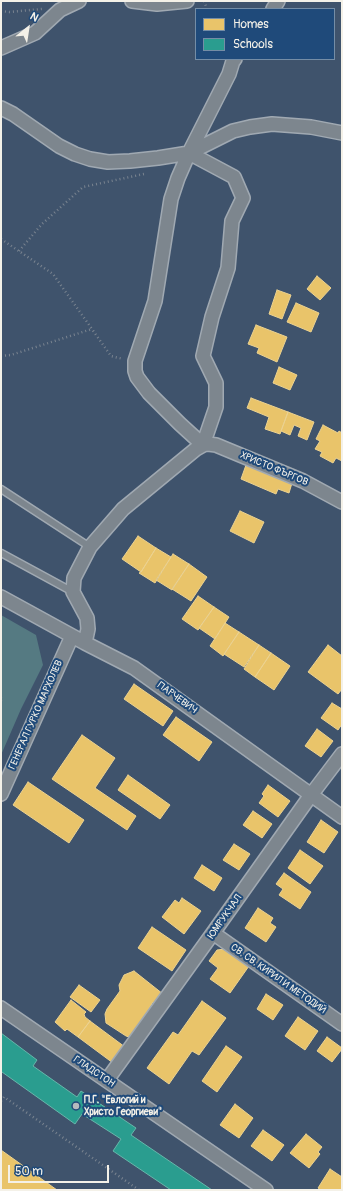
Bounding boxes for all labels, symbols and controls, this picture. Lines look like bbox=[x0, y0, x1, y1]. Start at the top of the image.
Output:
north arrow bbox=[8, 8, 48, 48]
legend bbox=[195, 8, 335, 60]
text: N bbox=[28, 10, 41, 25]
text: Homes bbox=[233, 17, 269, 32]
text: Schools bbox=[233, 37, 273, 52]
street label: ХРИСТО ФЪРГОВ bbox=[238, 449, 310, 489]
street label: ГЕНЕРАЛ ГУРКО МАРХОЛЕВ bbox=[6, 658, 66, 772]
street label: ПАРЧЕВИЧ bbox=[155, 680, 199, 716]
street label: ЮМРУКЧАЛ bbox=[205, 893, 245, 941]
street label: СВ. СВ. КИРИЛ И МЕТОДИЙ bbox=[228, 941, 328, 1017]
street label: ГЛАДСТОН bbox=[71, 1054, 117, 1090]
place label: П.Г. "Евлогий и Христо Георгиеви" bbox=[84, 1094, 162, 1118]
marker: П.Г. "Евлогий и Христо Георгиеви" bbox=[71, 1101, 81, 1111]
scale bar bbox=[10, 1157, 111, 1183]
text: 50 m bbox=[15, 1164, 43, 1179]

